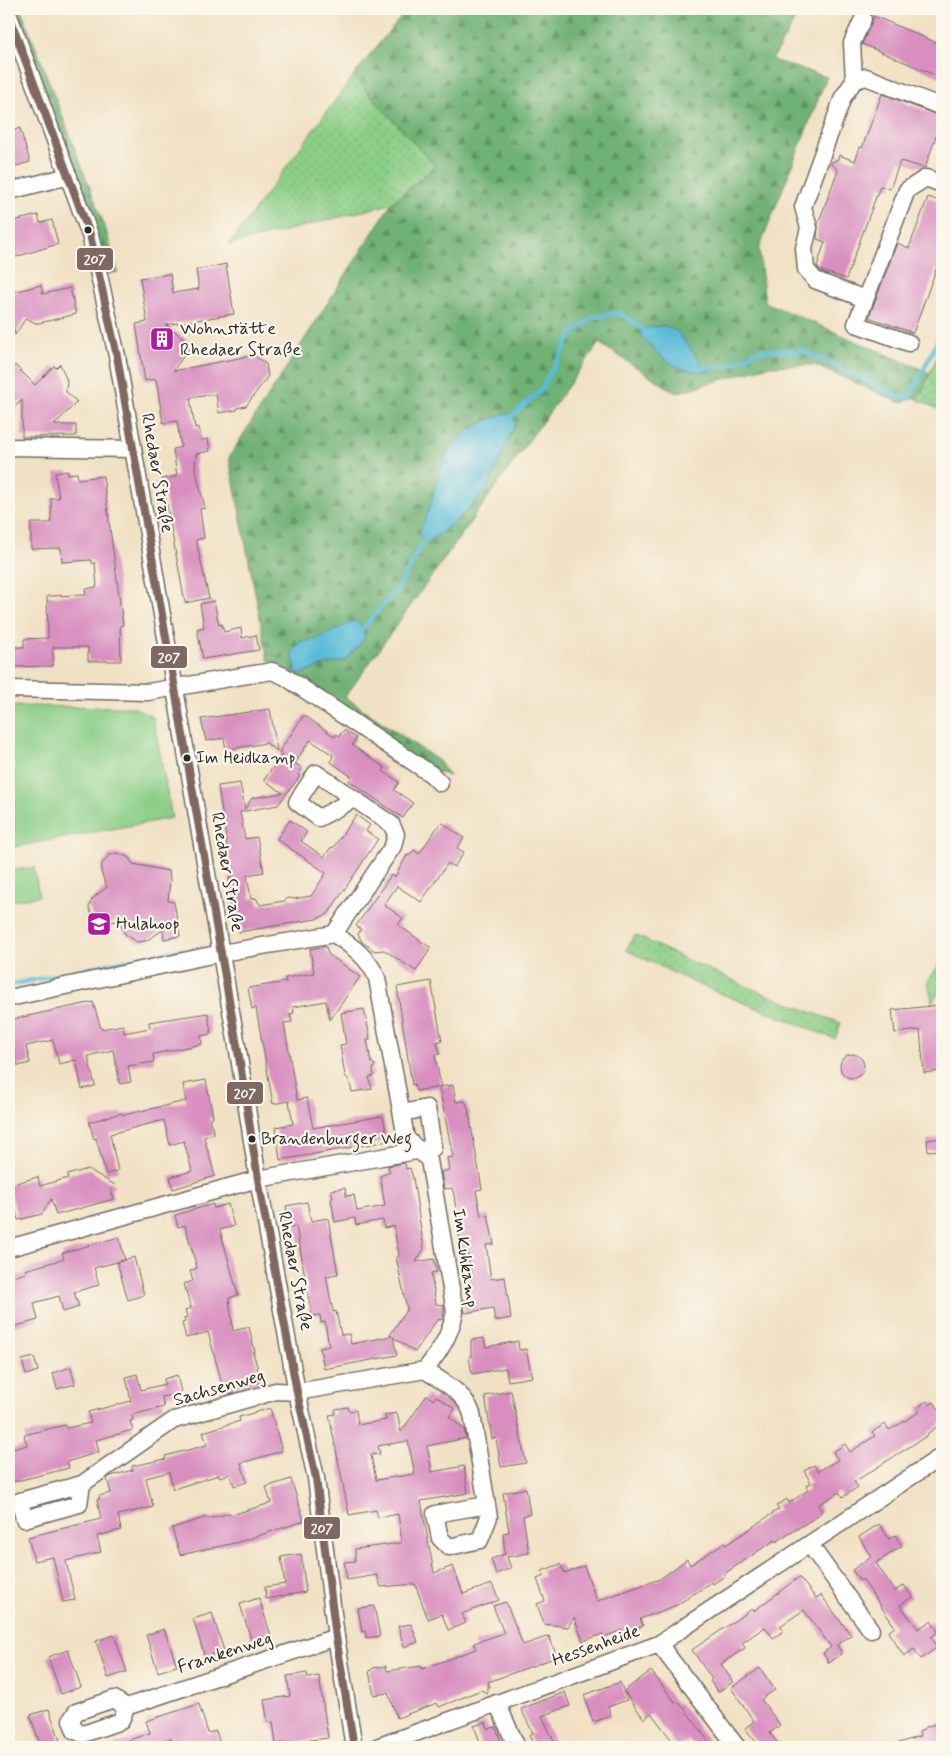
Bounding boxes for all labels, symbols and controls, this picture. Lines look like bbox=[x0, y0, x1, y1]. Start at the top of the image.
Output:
unlabelled marker bbox=[83, 225, 93, 235]
line badge: 207 bbox=[76, 247, 114, 271]
text: 207 bbox=[84, 251, 107, 269]
place label: Wohnstätte Rhedaer Straße bbox=[180, 317, 301, 362]
building icon: Wohnstätte Rhedaer Straße bbox=[149, 326, 175, 352]
street label: Rhedaer Straße bbox=[135, 411, 179, 535]
line badge: 207 bbox=[150, 645, 188, 669]
text: 207 bbox=[158, 649, 181, 667]
place label: Im Heidkamp bbox=[196, 747, 296, 769]
marker: Im Heidkamp bbox=[182, 753, 192, 763]
street label: Rhedaer Straße bbox=[205, 810, 249, 934]
school or university icon: Hulahoop bbox=[86, 911, 112, 937]
place label: Hulahoop bbox=[116, 912, 180, 936]
line badge: 207 bbox=[226, 1081, 264, 1105]
text: 207 bbox=[234, 1085, 257, 1103]
place label: Brandenburger Weg bbox=[261, 1128, 412, 1153]
marker: Brandenburger Weg bbox=[247, 1134, 257, 1144]
street label: Im Kuhkamp bbox=[446, 1207, 484, 1309]
street label: Rhedaer Straße bbox=[272, 1209, 318, 1333]
street label: Sachsenweg bbox=[171, 1364, 267, 1412]
line badge: 207 bbox=[303, 1516, 341, 1540]
text: 207 bbox=[311, 1520, 334, 1538]
street label: Hessenheide bbox=[549, 1619, 643, 1673]
street label: Frankenweg bbox=[175, 1626, 275, 1680]

